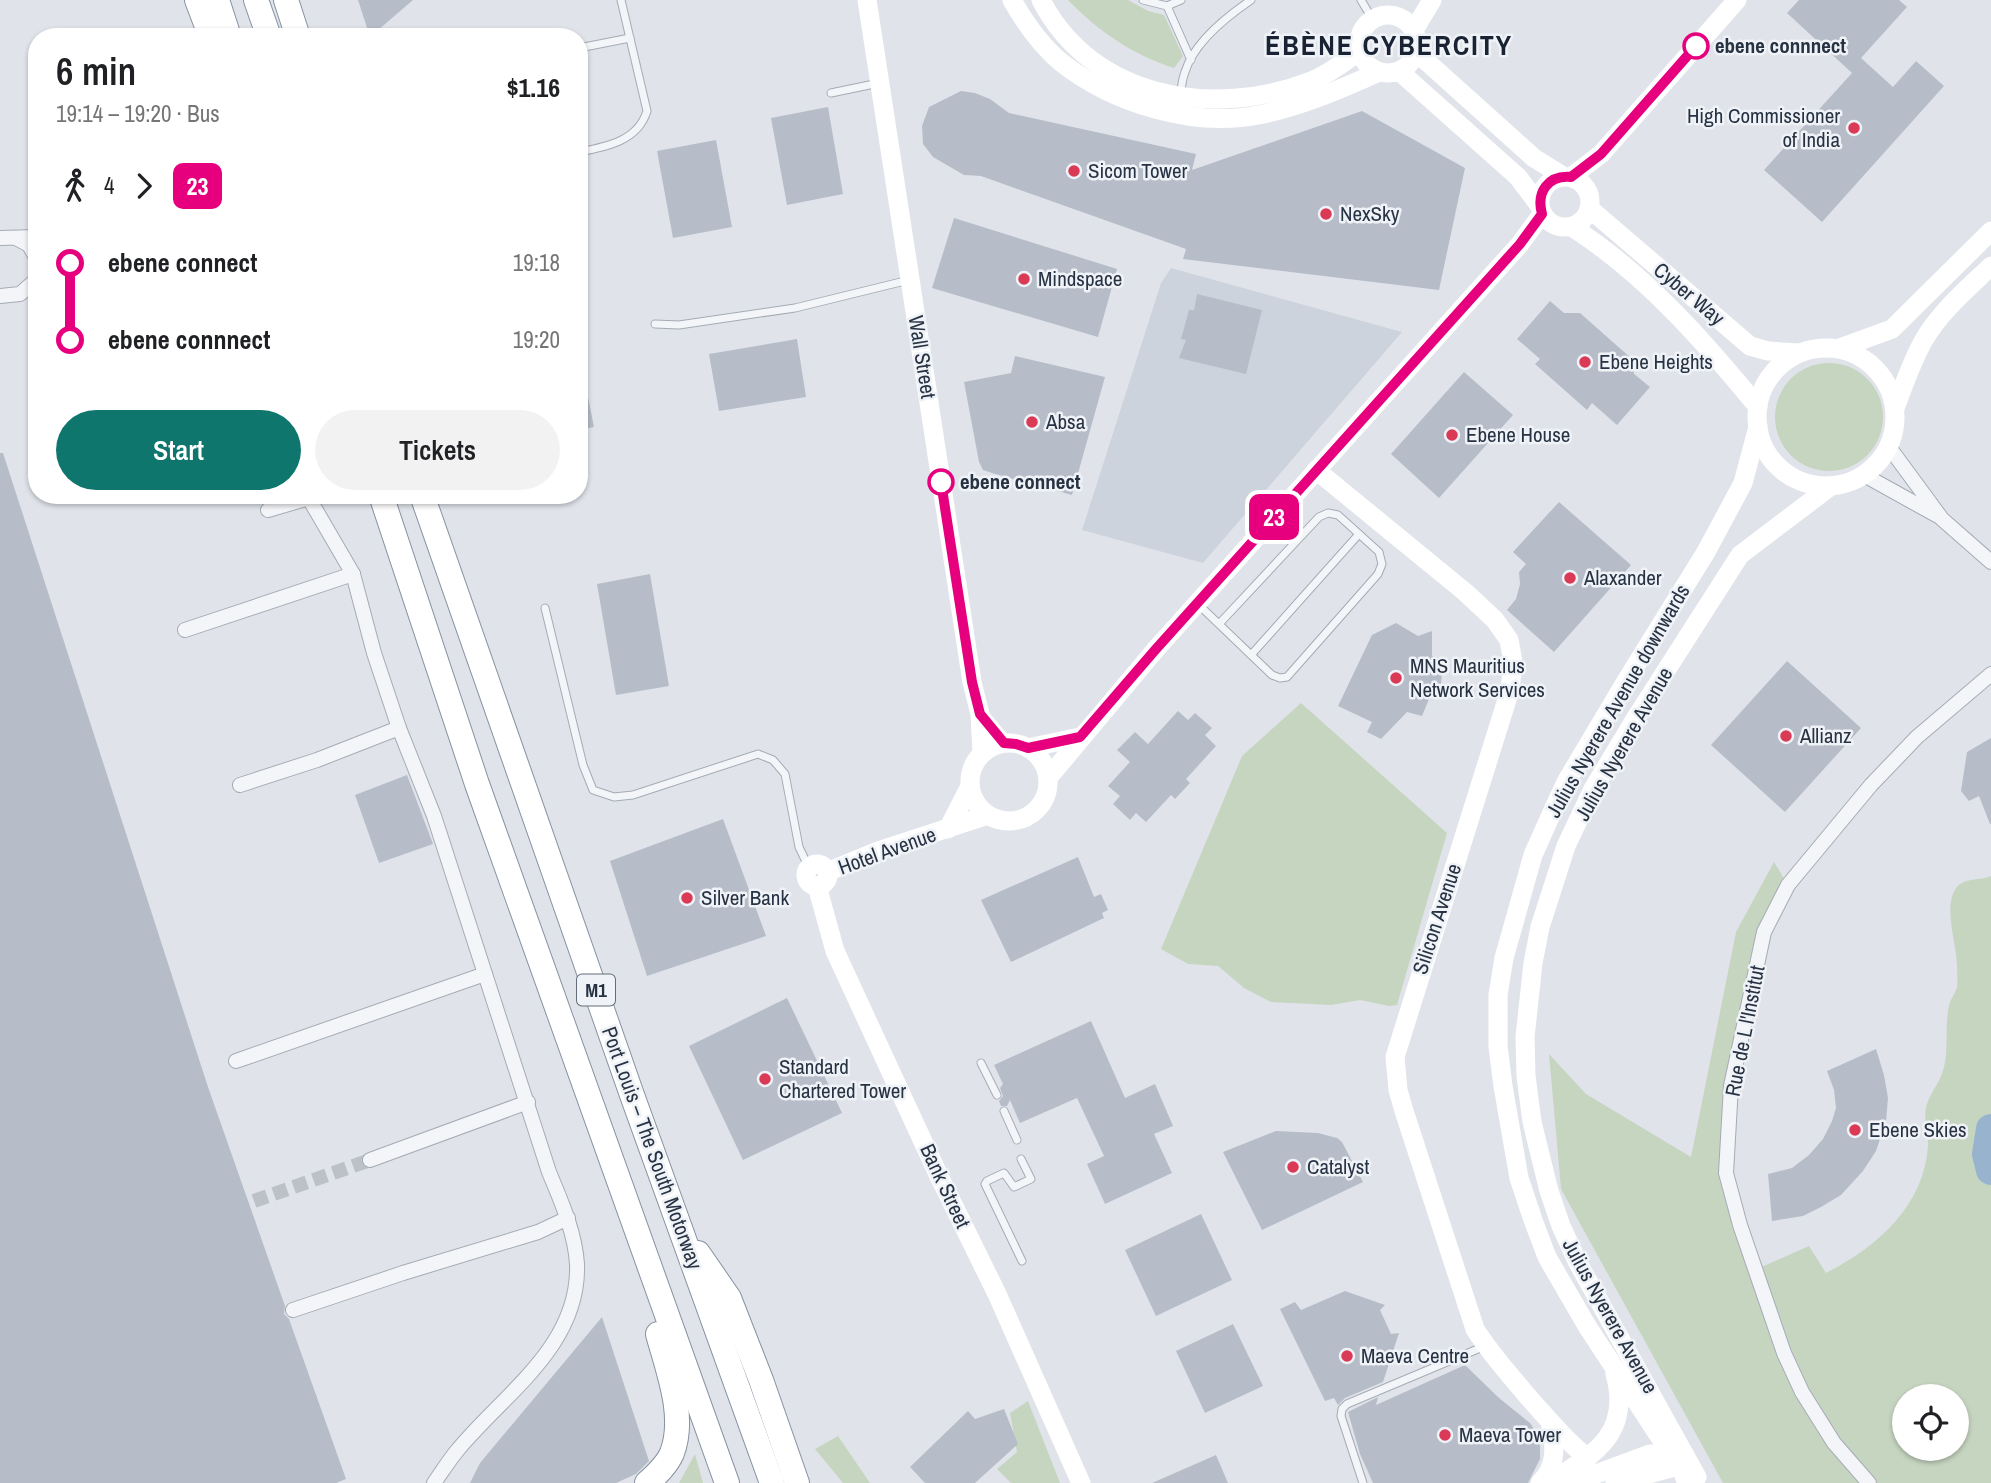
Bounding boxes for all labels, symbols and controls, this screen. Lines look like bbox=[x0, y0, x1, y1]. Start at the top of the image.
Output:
district label: ÉBÈNE CYBERCITY bbox=[1265, 26, 1513, 64]
place label: ebene connnect bbox=[1715, 31, 1846, 60]
marker: ebene connnect bbox=[1683, 33, 1709, 59]
text: 6 min bbox=[56, 46, 136, 97]
text: $1.16 bbox=[507, 70, 560, 105]
text: 19:14 – 19:20 · Bus bbox=[56, 98, 220, 129]
place label: High Commissioner of India bbox=[1687, 101, 1840, 154]
marker: High Commissioner of India bbox=[1846, 120, 1862, 136]
place label: Sicom Tower bbox=[1088, 156, 1187, 185]
marker: Sicom Tower bbox=[1066, 163, 1082, 179]
icon: walk bbox=[56, 167, 94, 205]
icon: forward bbox=[125, 167, 163, 205]
text: 4 bbox=[104, 170, 115, 201]
text: 23 bbox=[187, 170, 208, 202]
place label: NexSky bbox=[1340, 199, 1400, 228]
marker: NexSky bbox=[1318, 206, 1334, 222]
text: ebene connect bbox=[108, 245, 257, 280]
text: 19:18 bbox=[513, 247, 560, 278]
street label: Cyber Way bbox=[1648, 255, 1731, 332]
place label: Mindspace bbox=[1038, 264, 1122, 293]
marker: Mindspace bbox=[1016, 271, 1032, 287]
street label: Wall Street bbox=[902, 313, 943, 401]
text: ebene connnect bbox=[108, 322, 270, 357]
text: 19:20 bbox=[513, 324, 560, 355]
place label: Ebene Heights bbox=[1599, 347, 1713, 376]
marker: Ebene Heights bbox=[1577, 354, 1593, 370]
place label: Absa bbox=[1045, 407, 1086, 436]
button: Start bbox=[56, 410, 301, 490]
button: Tickets bbox=[315, 410, 560, 490]
marker: Absa bbox=[1024, 414, 1040, 430]
place label: Ebene House bbox=[1466, 420, 1570, 449]
marker: Ebene House bbox=[1444, 427, 1460, 443]
place label: ebene connect bbox=[960, 467, 1081, 496]
marker: ebene connect bbox=[928, 469, 954, 495]
line badge: 23 bbox=[1242, 494, 1306, 540]
text: 23 bbox=[1263, 501, 1285, 533]
place label: Alaxander bbox=[1583, 563, 1662, 592]
marker: Alaxander bbox=[1562, 570, 1578, 586]
street label: Julius Nyerere Avenue downwards bbox=[1541, 580, 1695, 822]
place label: MNS Mauritius Network Services bbox=[1410, 651, 1545, 704]
street label: Julius Nyerere Avenue bbox=[1570, 662, 1678, 826]
marker: MNS Mauritius Network Services bbox=[1388, 670, 1404, 686]
place label: Allianz bbox=[1799, 721, 1852, 750]
marker: Allianz bbox=[1778, 728, 1794, 744]
street label: Hotel Avenue bbox=[834, 819, 940, 882]
street label: Silicon Avenue bbox=[1405, 860, 1468, 978]
place label: Silver Bank bbox=[701, 883, 789, 912]
marker: Silver Bank bbox=[679, 890, 695, 906]
street label: Rue de L l'Institut bbox=[1718, 963, 1771, 1099]
road number: M1 bbox=[577, 974, 615, 1006]
street label: Port Louis – The South Motorway bbox=[595, 1022, 710, 1274]
place label: Standard Chartered Tower bbox=[779, 1052, 906, 1105]
marker: Standard Chartered Tower bbox=[757, 1071, 773, 1087]
place label: Ebene Skies bbox=[1869, 1115, 1967, 1144]
marker: Ebene Skies bbox=[1847, 1122, 1863, 1138]
street label: Bank Street bbox=[913, 1139, 978, 1233]
place label: Catalyst bbox=[1307, 1152, 1369, 1181]
marker: Catalyst bbox=[1285, 1159, 1301, 1175]
street label: Julius Nyerere Avenue bbox=[1556, 1233, 1665, 1398]
place label: Maeva Centre bbox=[1361, 1341, 1469, 1370]
marker: Maeva Centre bbox=[1339, 1348, 1355, 1364]
map controls bbox=[1892, 1384, 1969, 1461]
button: locate bbox=[1892, 1384, 1969, 1461]
place label: Maeva Tower bbox=[1459, 1420, 1561, 1449]
marker: Maeva Tower bbox=[1437, 1427, 1453, 1443]

